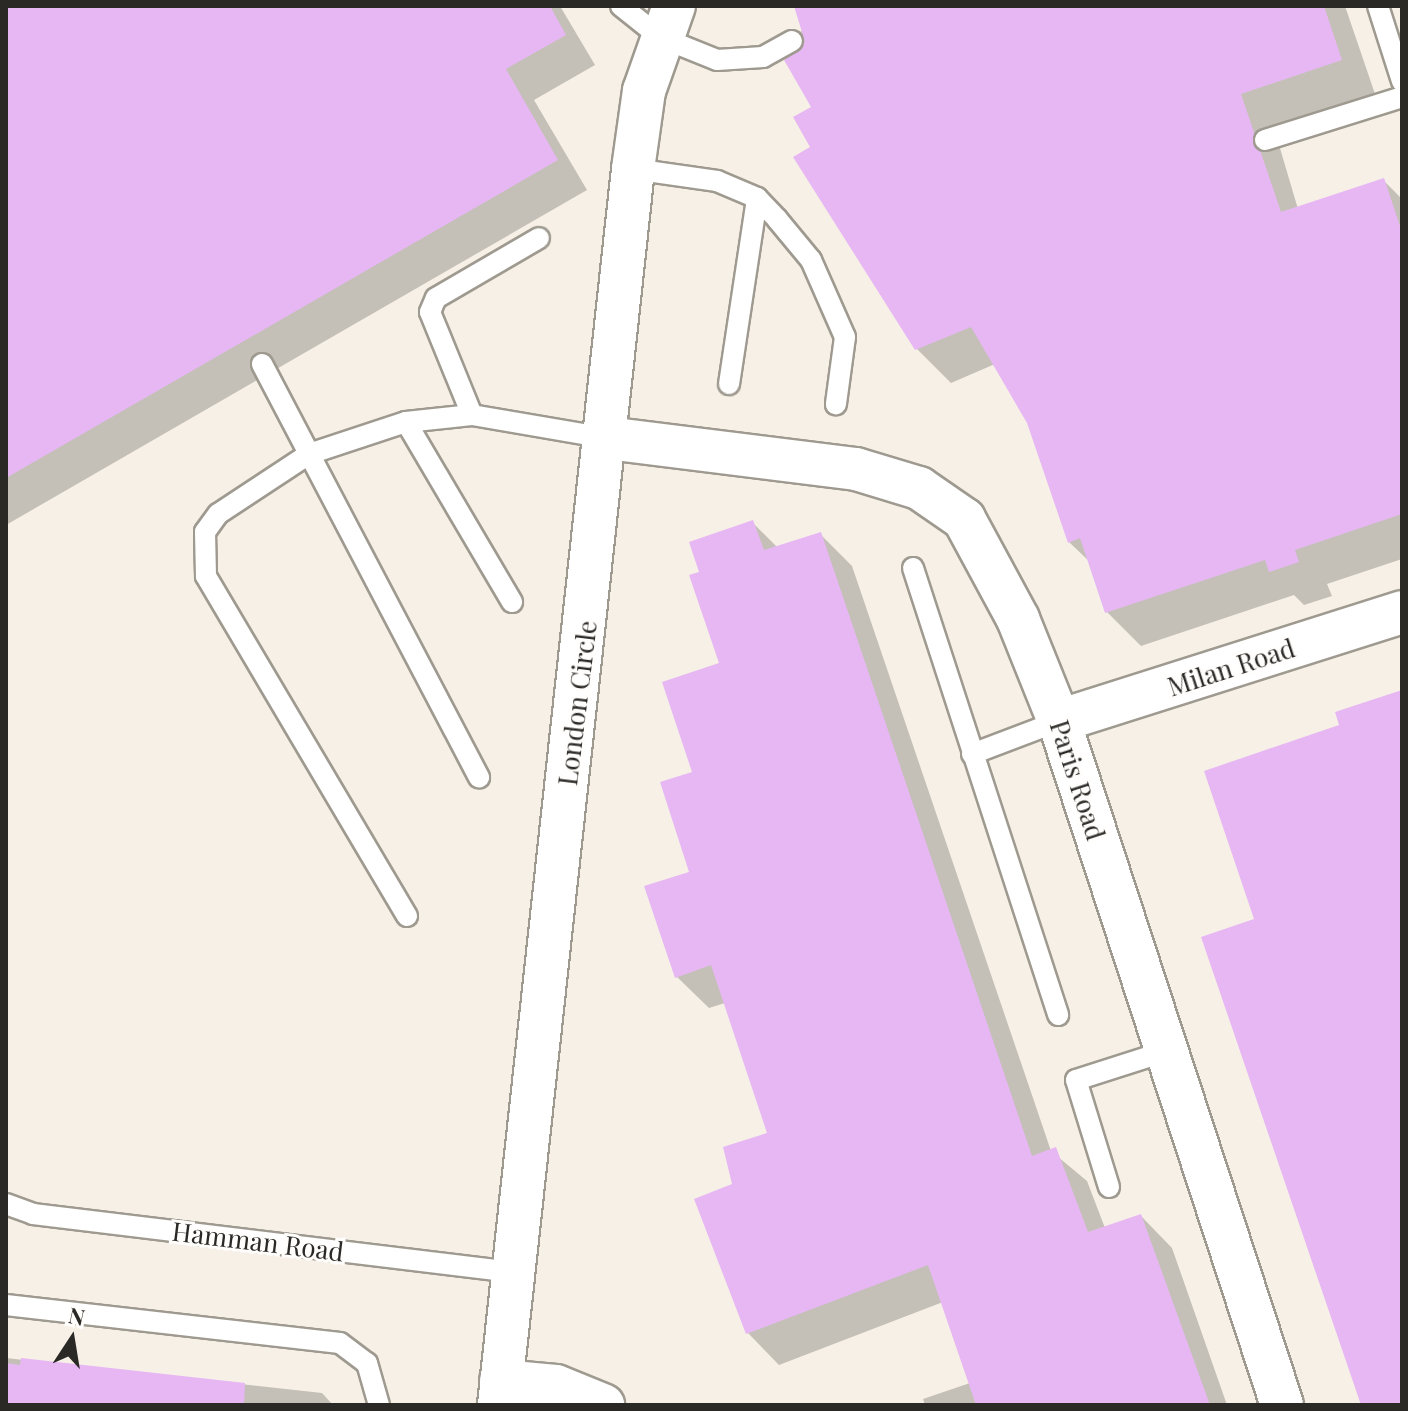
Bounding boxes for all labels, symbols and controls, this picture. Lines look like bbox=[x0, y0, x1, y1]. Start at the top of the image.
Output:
street label: London Circle bbox=[551, 619, 603, 787]
street label: Milan Road bbox=[1164, 632, 1298, 702]
street label: Paris Road bbox=[1044, 716, 1112, 844]
street label: Hamman Road bbox=[170, 1215, 346, 1267]
north arrow bbox=[32, 1299, 112, 1379]
text: N bbox=[66, 1299, 88, 1332]

